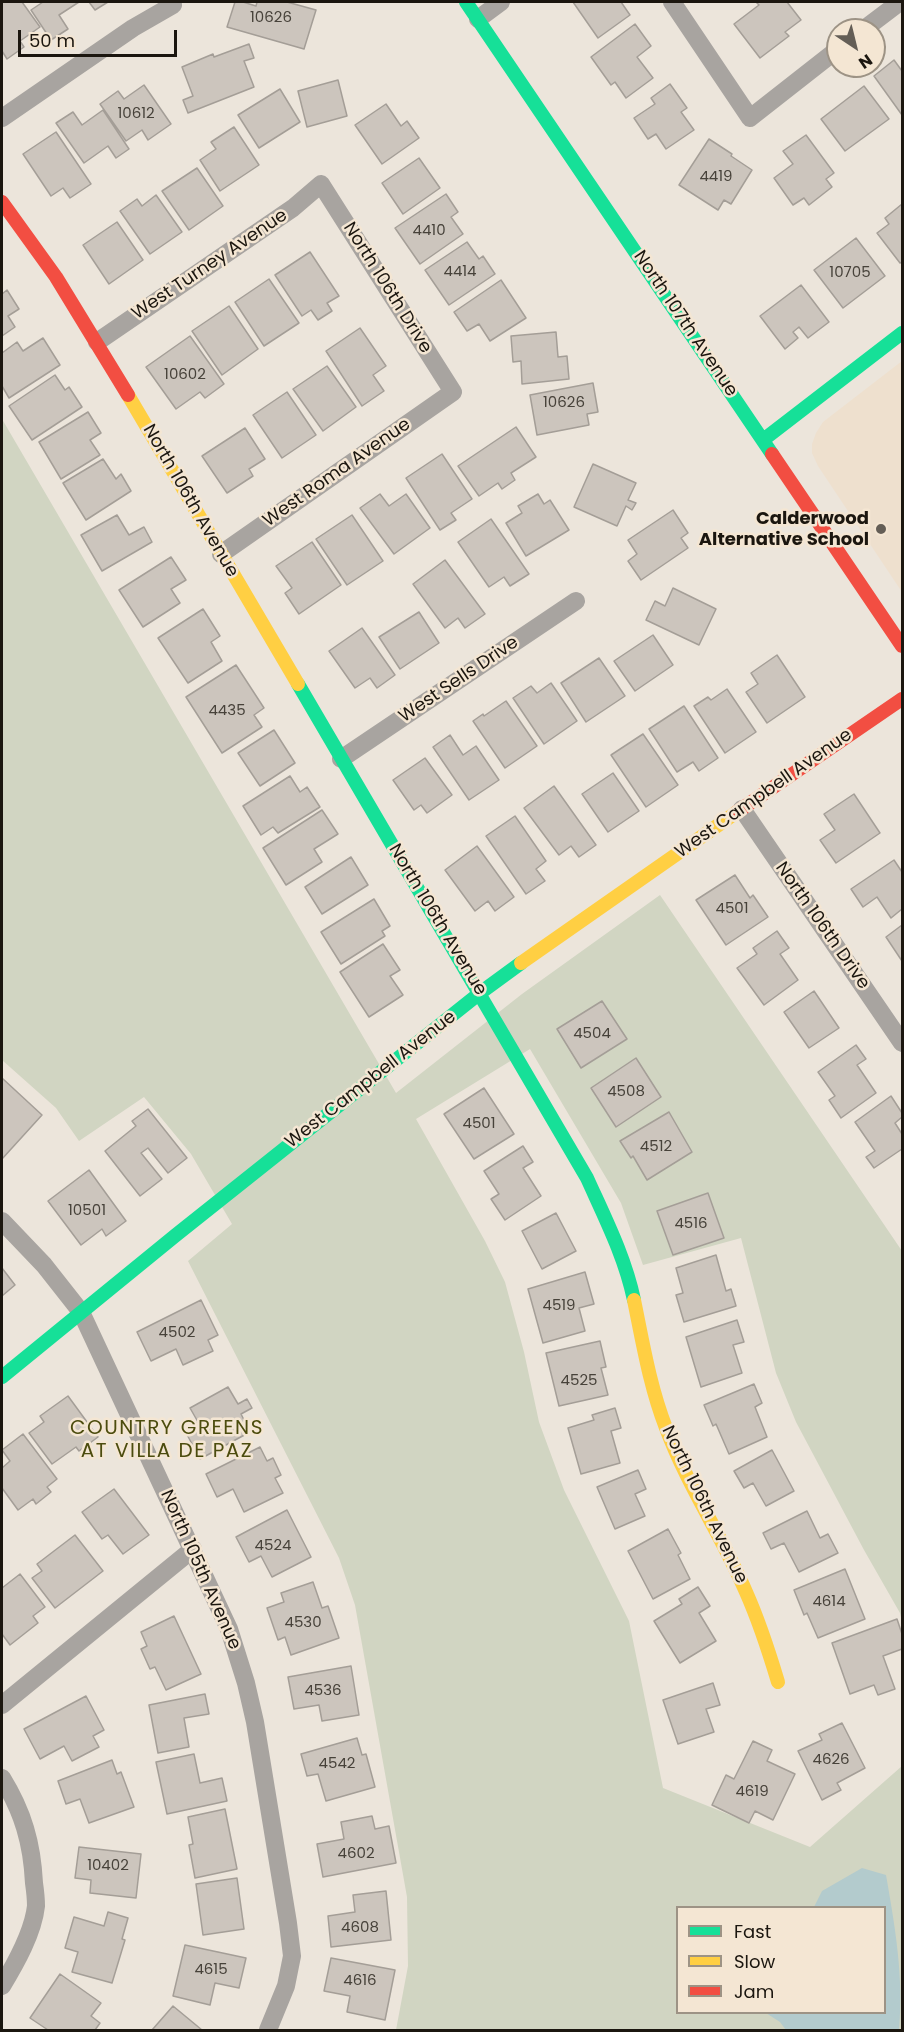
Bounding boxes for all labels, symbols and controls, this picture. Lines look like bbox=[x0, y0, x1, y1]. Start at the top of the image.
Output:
house number: 10626 bbox=[250, 9, 292, 27]
scale bar bbox=[21, 18, 180, 56]
north arrow bbox=[826, 18, 886, 78]
text: 50 m bbox=[29, 28, 75, 53]
text: N bbox=[854, 49, 877, 74]
house number: 10612 bbox=[117, 105, 155, 123]
house number: 4419 bbox=[699, 168, 733, 186]
street label: West Turney Avenue bbox=[128, 205, 292, 325]
street label: North 106th Drive bbox=[338, 219, 436, 357]
house number: 4410 bbox=[412, 222, 446, 240]
street label: North 107th Avenue bbox=[628, 247, 742, 401]
house number: 4414 bbox=[443, 263, 477, 281]
house number: 10705 bbox=[829, 264, 871, 282]
house number: 10602 bbox=[164, 366, 206, 384]
house number: 10626 bbox=[543, 394, 585, 412]
street label: West Roma Avenue bbox=[259, 414, 415, 532]
street label: North 106th Avenue bbox=[137, 421, 243, 581]
place label: Calderwood Alternative School bbox=[699, 508, 869, 550]
marker: Calderwood Alternative School bbox=[874, 522, 888, 536]
street label: West Sells Drive bbox=[395, 632, 523, 728]
house number: 4435 bbox=[208, 702, 246, 720]
street label: West Campbell Avenue bbox=[671, 725, 857, 863]
street label: North 106th Avenue bbox=[383, 840, 491, 1000]
street label: North 106th Drive bbox=[770, 858, 874, 994]
house number: 4501 bbox=[715, 900, 749, 918]
street label: West Campbell Avenue bbox=[281, 1007, 461, 1153]
house number: 4504 bbox=[573, 1025, 611, 1043]
house number: 4508 bbox=[607, 1083, 645, 1101]
house number: 4501 bbox=[462, 1115, 496, 1133]
house number: 4512 bbox=[640, 1138, 672, 1156]
house number: 10501 bbox=[68, 1202, 106, 1220]
house number: 4516 bbox=[674, 1215, 708, 1233]
house number: 4519 bbox=[542, 1297, 576, 1315]
house number: 4502 bbox=[159, 1324, 195, 1342]
house number: 4525 bbox=[561, 1372, 597, 1390]
district label: COUNTRY GREENS AT VILLA DE PAZ bbox=[70, 1417, 264, 1464]
street label: North 106th Avenue bbox=[656, 1423, 752, 1587]
street label: North 105th Avenue bbox=[155, 1487, 245, 1653]
house number: 4524 bbox=[255, 1537, 291, 1555]
house number: 4614 bbox=[812, 1593, 846, 1611]
house number: 4530 bbox=[284, 1614, 322, 1632]
house number: 4536 bbox=[304, 1682, 342, 1700]
house number: 4626 bbox=[812, 1751, 850, 1769]
house number: 4542 bbox=[319, 1755, 355, 1773]
house number: 4619 bbox=[735, 1783, 769, 1801]
house number: 4602 bbox=[337, 1845, 375, 1863]
house number: 10402 bbox=[87, 1857, 129, 1875]
legend bbox=[676, 1906, 886, 2014]
house number: 4608 bbox=[341, 1919, 379, 1937]
text: Fast bbox=[734, 1919, 771, 1944]
text: Slow bbox=[734, 1949, 775, 1974]
house number: 4615 bbox=[194, 1961, 228, 1979]
house number: 4616 bbox=[343, 1972, 377, 1990]
text: Jam bbox=[734, 1979, 774, 2004]

